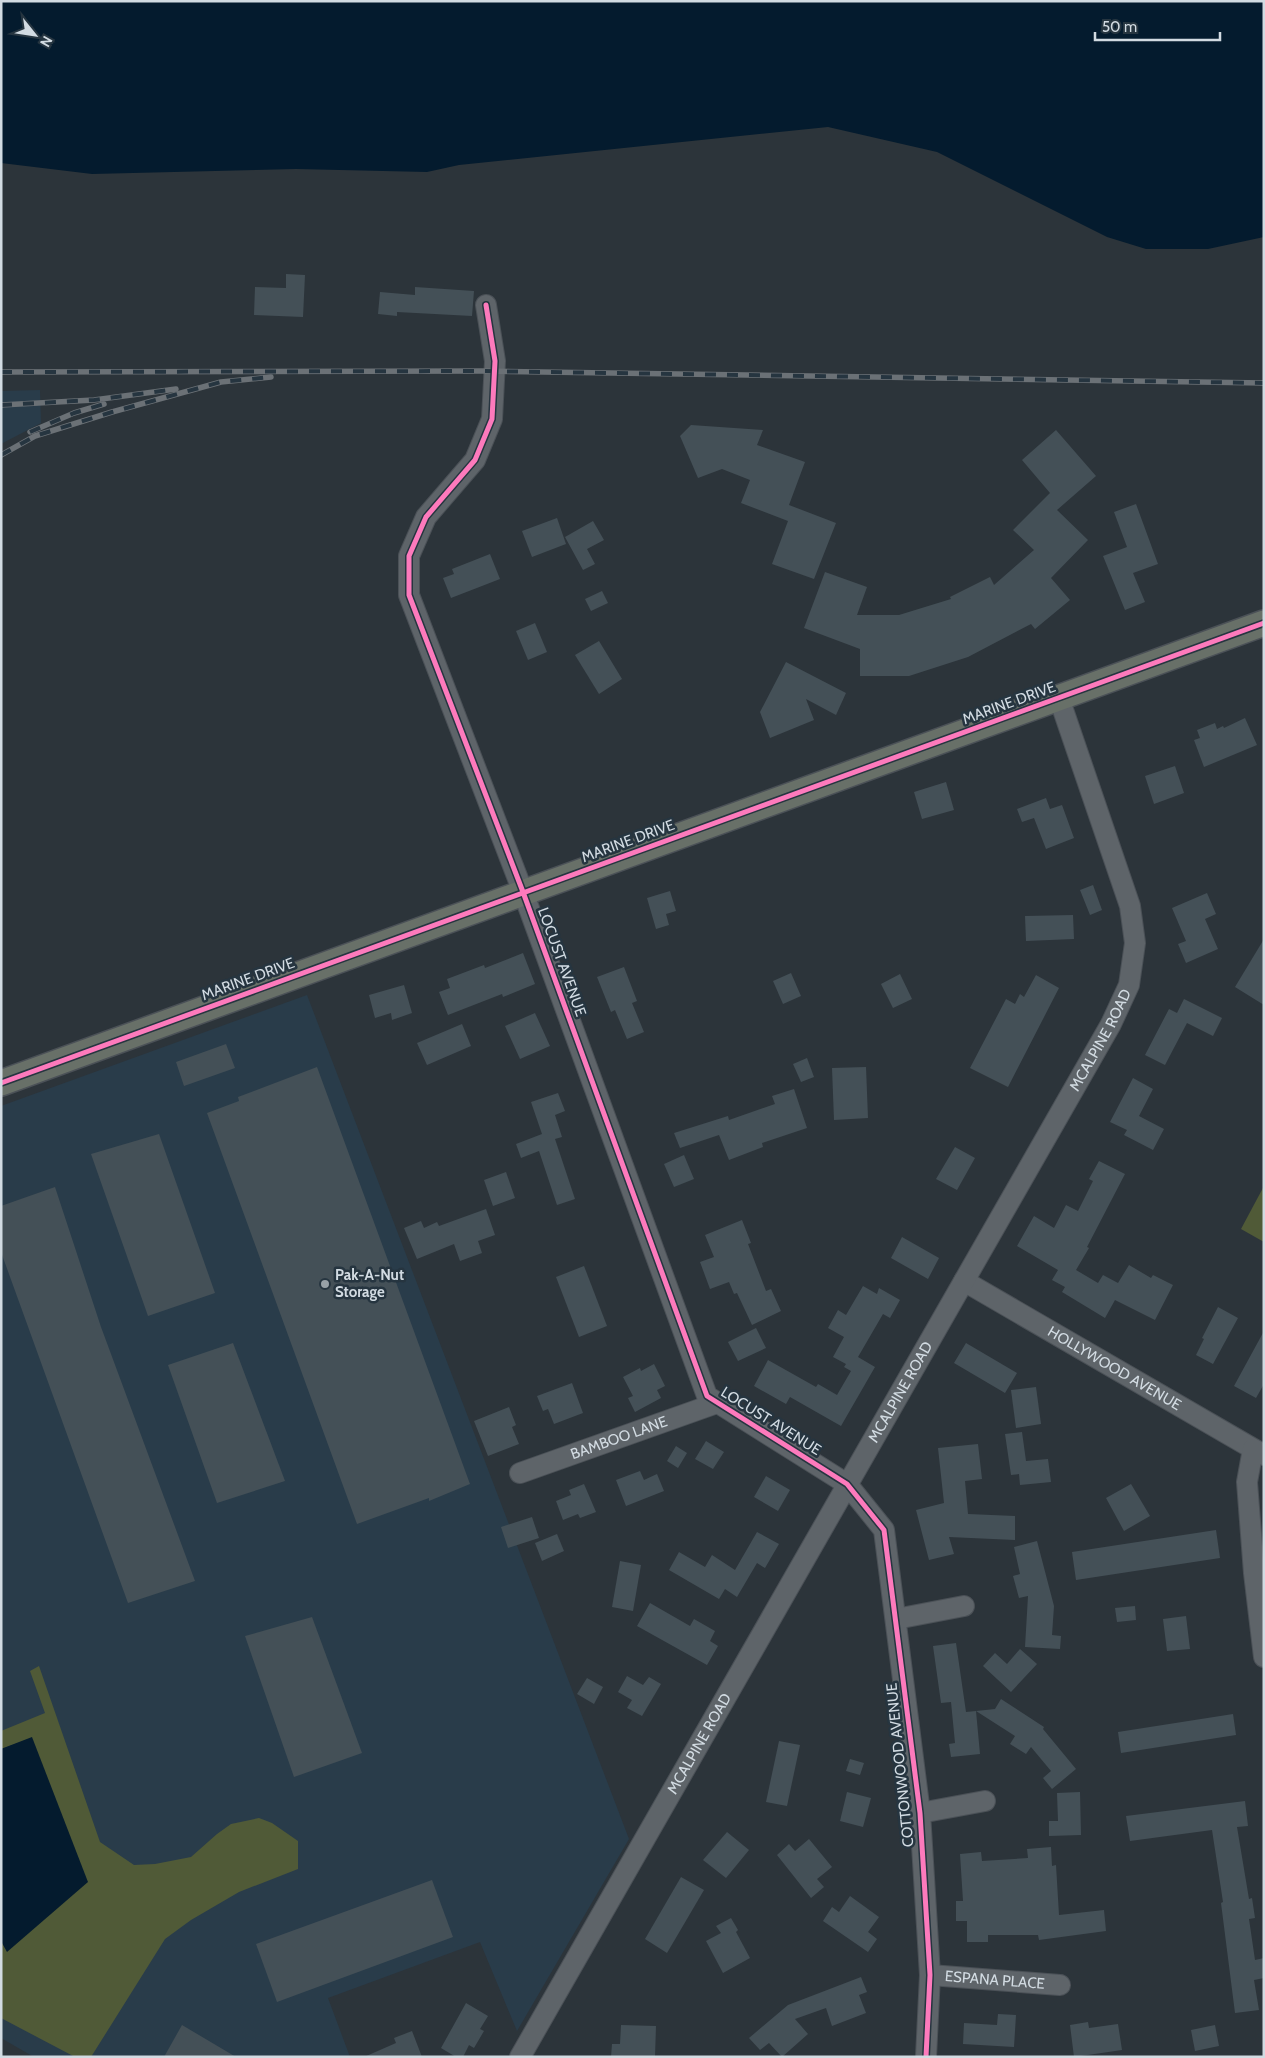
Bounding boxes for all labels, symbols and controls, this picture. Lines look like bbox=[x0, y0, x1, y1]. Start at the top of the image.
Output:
north arrow bbox=[10, 10, 60, 60]
scale bar bbox=[1095, 10, 1220, 42]
text: 50 m bbox=[1102, 18, 1137, 36]
text: N bbox=[36, 33, 57, 50]
street label: MARINE DRIVE bbox=[960, 678, 1058, 728]
street label: MARINE DRIVE bbox=[579, 816, 677, 866]
street label: LOCUST AVENUE bbox=[534, 905, 590, 1019]
street label: MARINE DRIVE bbox=[199, 954, 297, 1004]
street label: MCALPINE ROAD bbox=[1066, 986, 1135, 1094]
place label: Pak-A-Nut Storage bbox=[335, 1266, 404, 1301]
marker: Pak-A-Nut Storage bbox=[319, 1278, 331, 1290]
street label: HOLLYWOOD AVENUE bbox=[1044, 1323, 1185, 1414]
street label: MCALPINE ROAD bbox=[864, 1338, 936, 1446]
street label: LOCUST AVENUE bbox=[718, 1383, 824, 1459]
street label: BAMBOO LANE bbox=[568, 1412, 670, 1463]
street label: COTTONWOOD AVENUE bbox=[882, 1682, 918, 1848]
street label: MCALPINE ROAD bbox=[663, 1690, 735, 1797]
street label: ESPANA PLACE bbox=[944, 1967, 1045, 1993]

